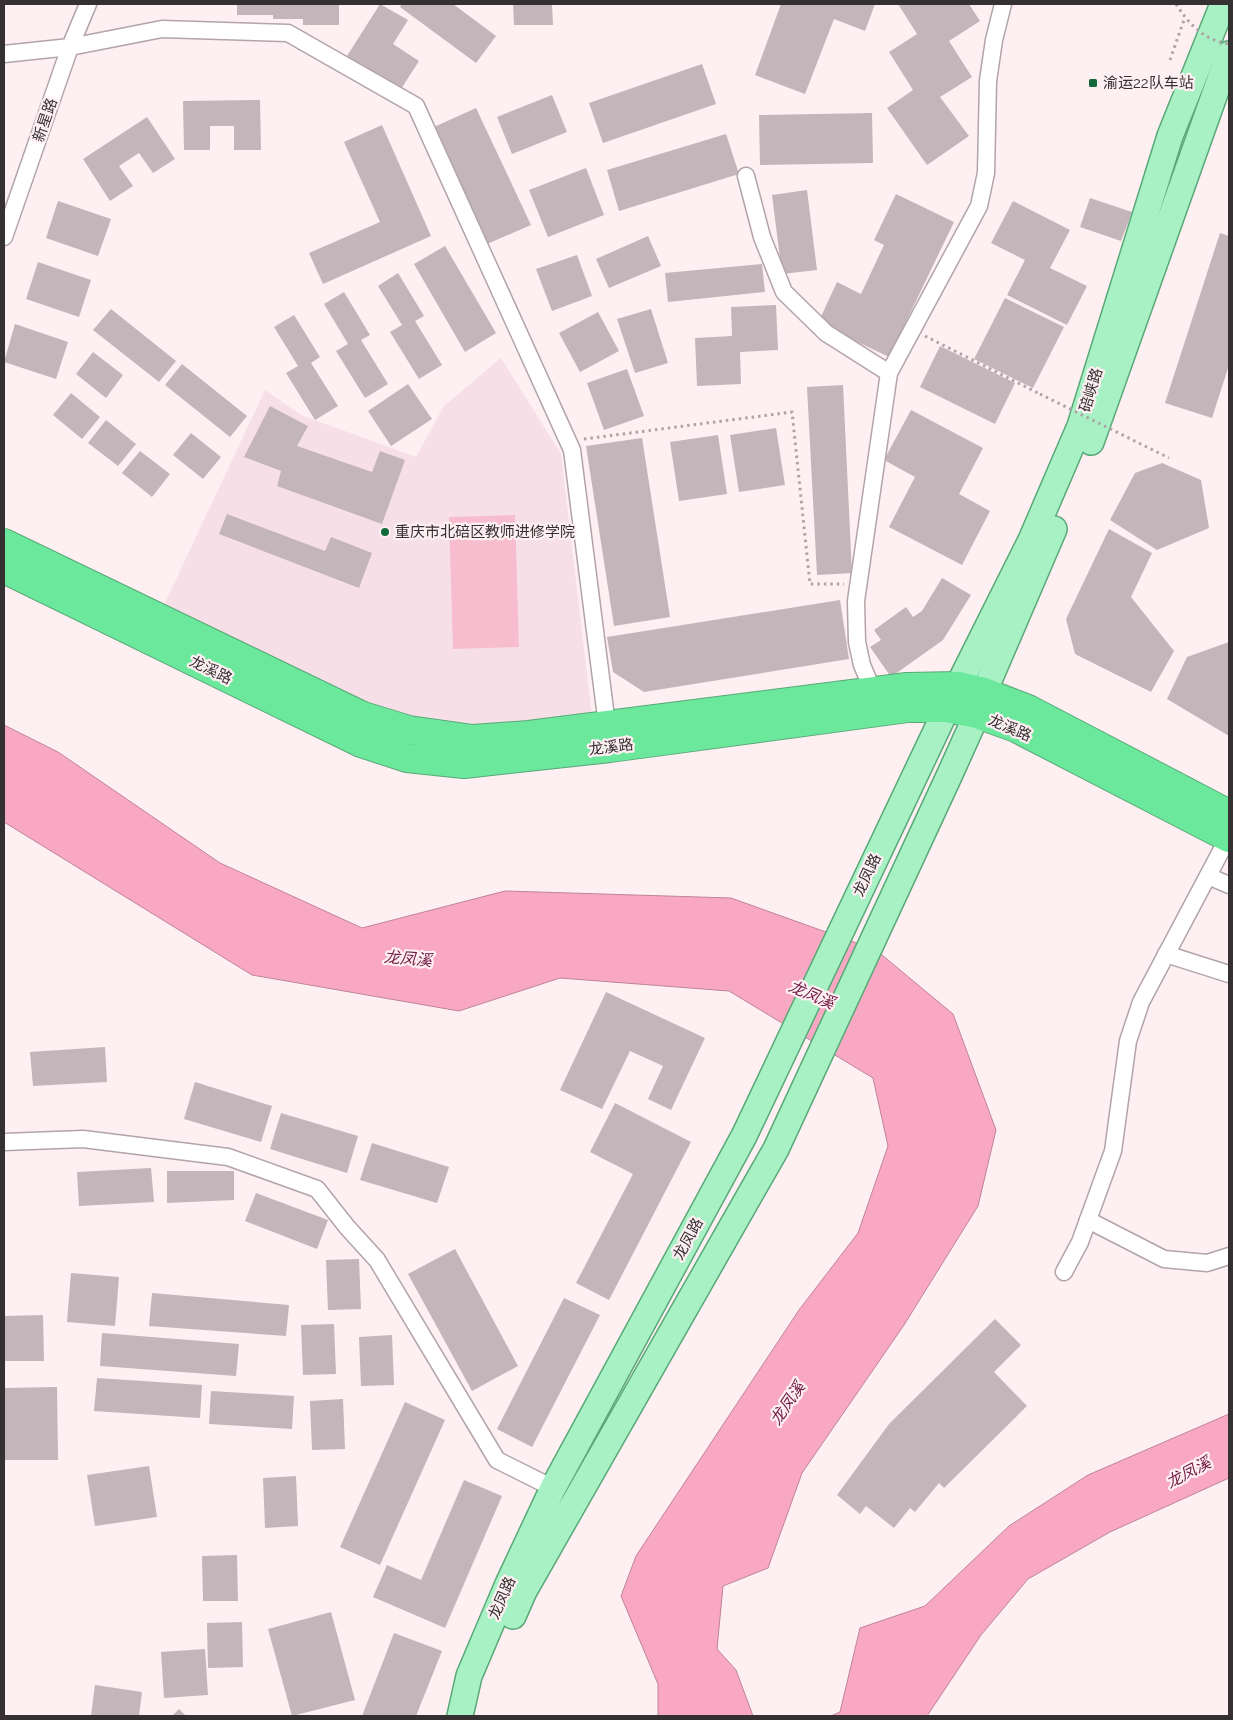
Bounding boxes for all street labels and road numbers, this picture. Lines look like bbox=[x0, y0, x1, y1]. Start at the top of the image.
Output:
street label: 新星路 bbox=[29, 96, 61, 144]
street label: 碚峡路 bbox=[1076, 366, 1106, 414]
street label: 龙溪路 bbox=[187, 652, 235, 688]
street label: 龙溪路 bbox=[986, 711, 1034, 745]
street label: 龙溪路 bbox=[588, 735, 634, 759]
street label: 龙凤路 bbox=[849, 851, 885, 899]
street label: 龙凤路 bbox=[669, 1215, 707, 1263]
street label: 龙凤路 bbox=[485, 1574, 519, 1622]

